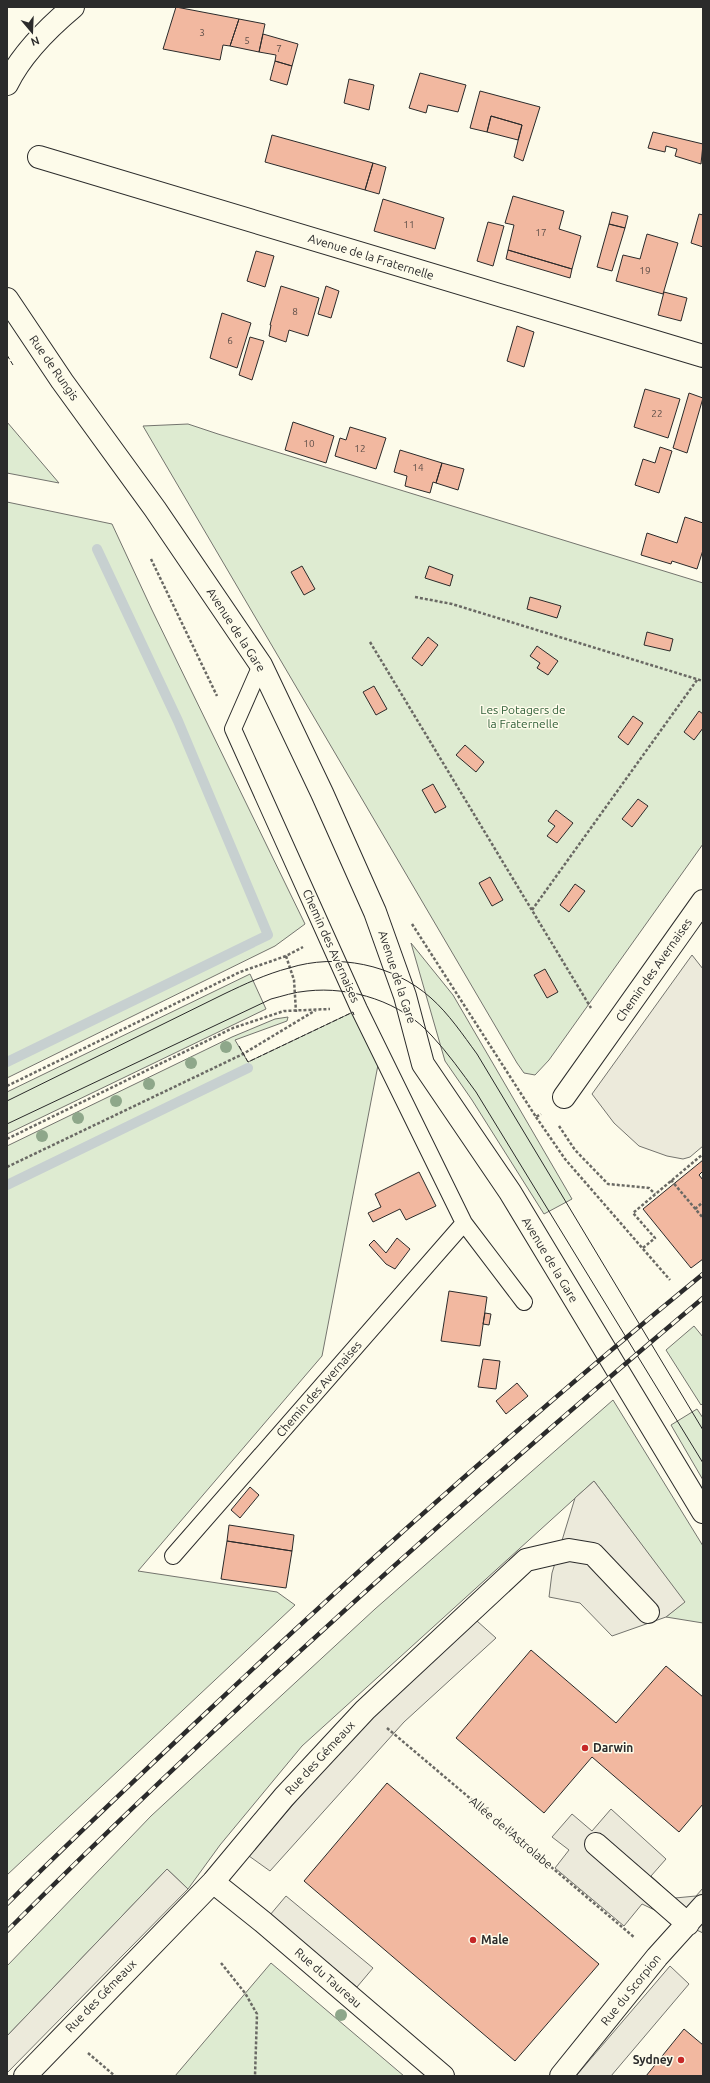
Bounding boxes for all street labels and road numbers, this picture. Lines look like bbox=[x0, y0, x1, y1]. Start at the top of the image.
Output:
street label: Avenue de la Fraternelle bbox=[307, 231, 436, 282]
street label: Rue de Rungis bbox=[27, 333, 82, 403]
street label: Avenue de la Gare bbox=[205, 586, 268, 674]
street label: Chemin des Avernaises bbox=[301, 887, 362, 1005]
street label: Chemin des Avernaises bbox=[613, 916, 694, 1024]
street label: Avenue de la Gare bbox=[376, 929, 419, 1025]
street label: Avenue de la Gare bbox=[520, 1215, 581, 1305]
street label: Chemin des Avernaises bbox=[273, 1338, 364, 1439]
street label: Rue des Gémeaux bbox=[282, 1718, 357, 1797]
street label: Allée de l'Astrolabe bbox=[467, 1794, 555, 1871]
street label: Rue du Taureau bbox=[292, 1945, 364, 2010]
street label: Rue du Scorpion bbox=[598, 1952, 663, 2028]
street label: Rue des Gémeaux bbox=[63, 1957, 139, 2035]

